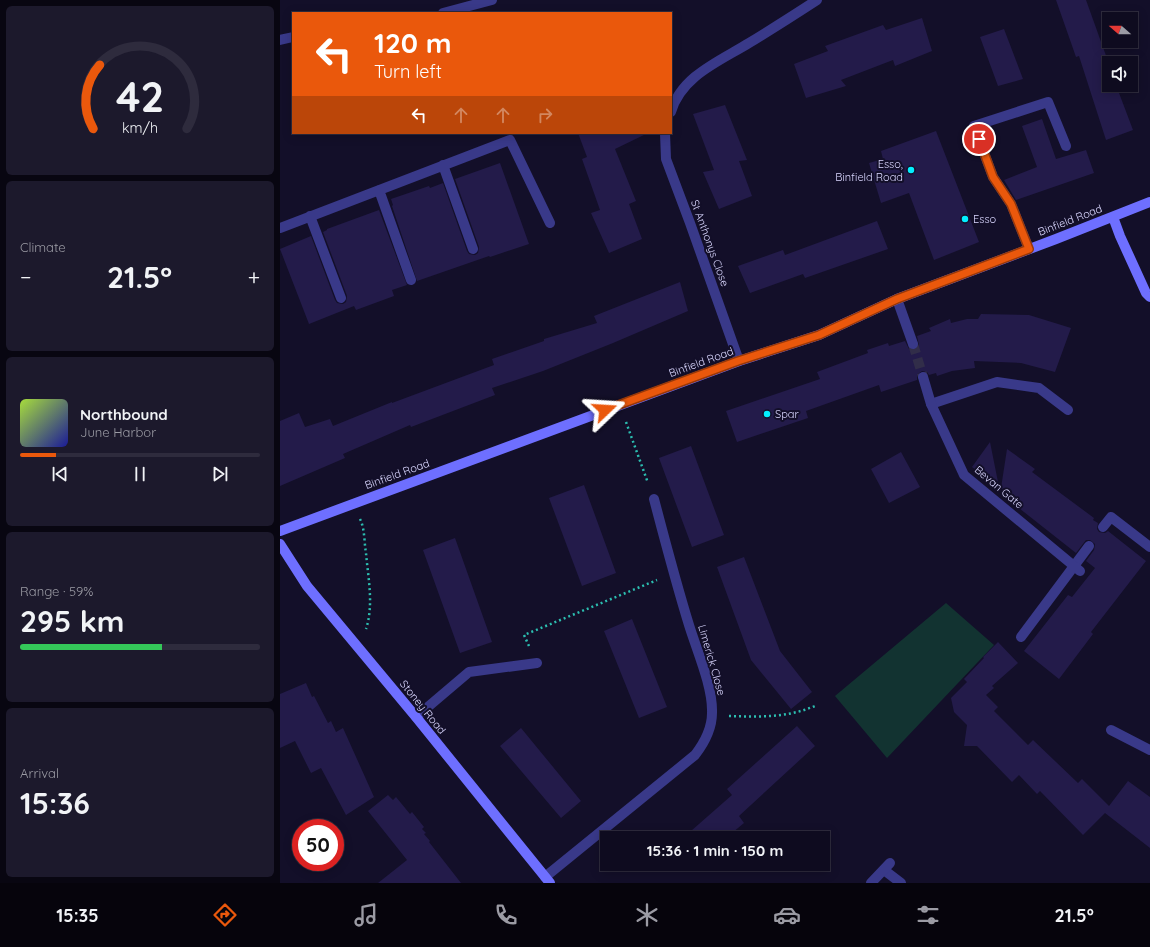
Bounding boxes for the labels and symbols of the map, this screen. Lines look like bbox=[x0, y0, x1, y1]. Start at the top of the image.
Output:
north arrow bbox=[1102, 12, 1138, 48]
pin bbox=[962, 122, 996, 156]
place label: Esso, Binfield Road bbox=[835, 157, 903, 184]
marker: Esso, Binfield Road bbox=[906, 165, 916, 175]
street label: St Anthonys Close bbox=[688, 198, 732, 288]
street label: Binfield Road bbox=[1036, 201, 1104, 239]
place label: Esso bbox=[973, 212, 997, 226]
marker: Esso bbox=[960, 214, 970, 224]
street label: Binfield Road bbox=[667, 344, 735, 380]
position arrow bbox=[584, 389, 626, 431]
place label: Spar bbox=[775, 407, 800, 421]
marker: Spar bbox=[762, 409, 772, 419]
street label: Binfield Road bbox=[363, 456, 431, 492]
street label: Bevan Gate bbox=[972, 463, 1026, 511]
street label: Limerick Close bbox=[695, 623, 729, 697]
street label: Stoney Road bbox=[397, 677, 449, 737]
speed limit sign: 50 bbox=[292, 819, 344, 871]

